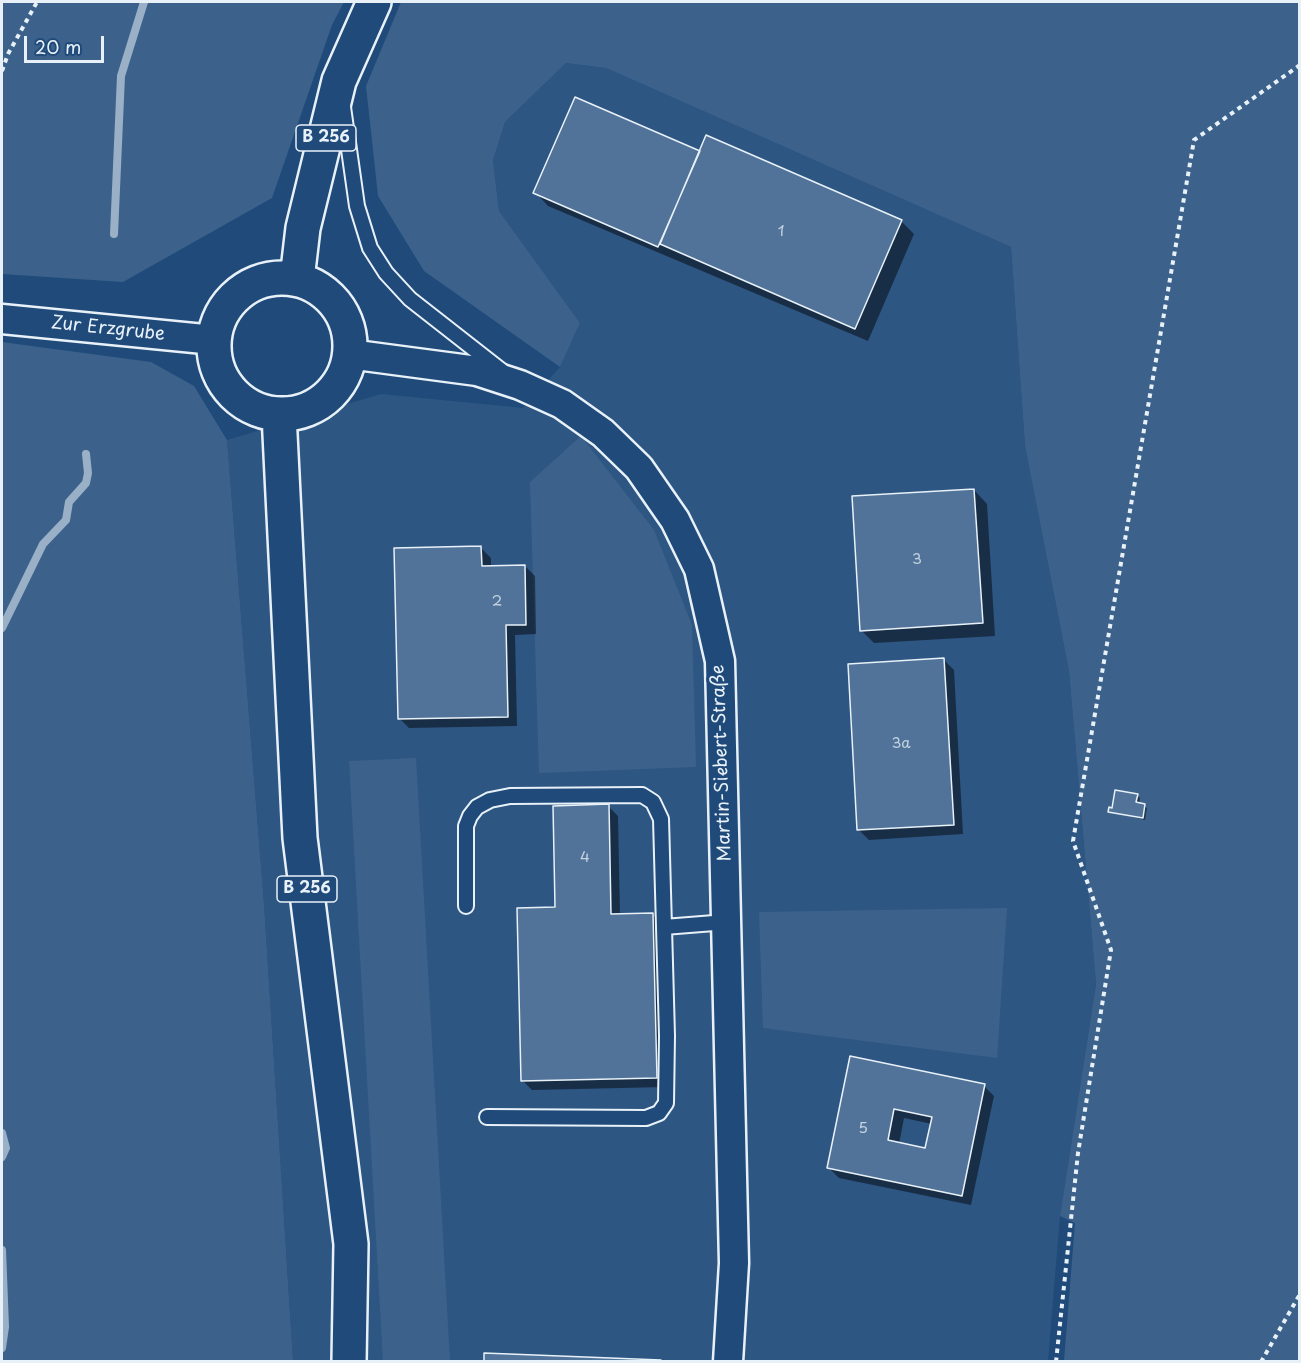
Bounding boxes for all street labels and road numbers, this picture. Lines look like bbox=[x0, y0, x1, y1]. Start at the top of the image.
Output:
road number: B 256 bbox=[296, 125, 356, 151]
street label: Zur Erzgrube bbox=[50, 312, 166, 346]
street label: Martin-Siebert-Straße bbox=[708, 664, 736, 862]
road number: B 256 bbox=[277, 876, 337, 902]

